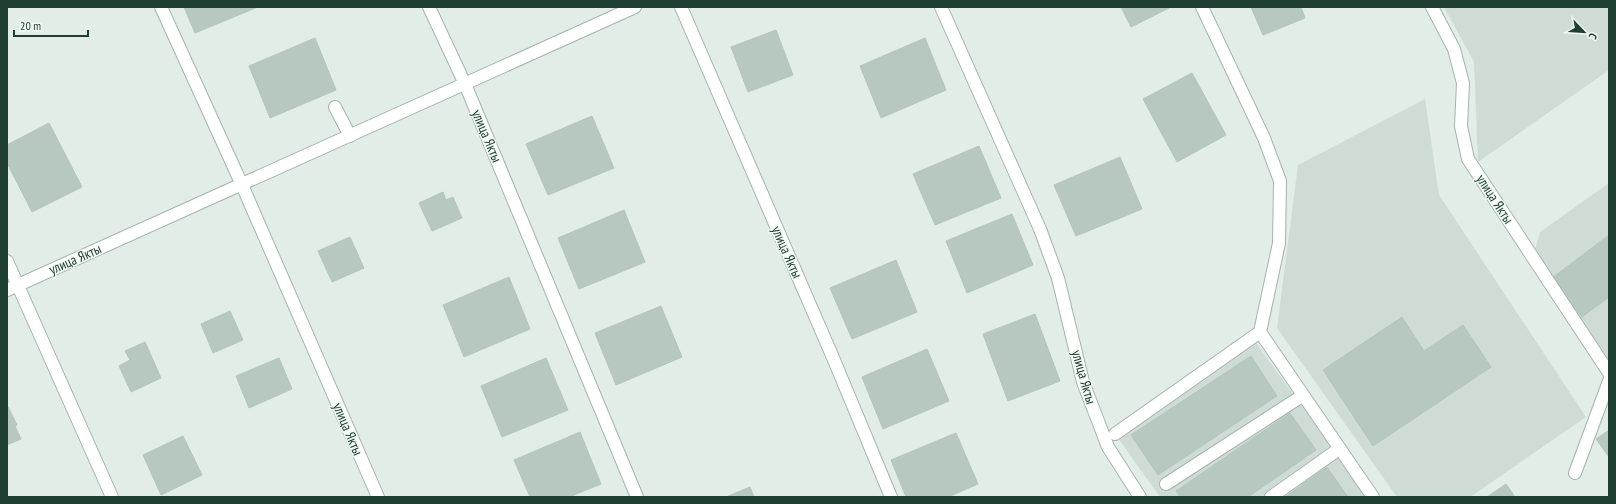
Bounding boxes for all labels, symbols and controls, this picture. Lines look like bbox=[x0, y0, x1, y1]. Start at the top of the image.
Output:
scale bar bbox=[14, 12, 88, 38]
north arrow bbox=[1564, 12, 1604, 52]
text: 20 m bbox=[20, 18, 41, 33]
text: С bbox=[1586, 31, 1600, 41]
street label: улица Якты bbox=[468, 107, 506, 165]
street label: улица Якты bbox=[1472, 171, 1518, 227]
street label: улица Якты bbox=[767, 223, 807, 281]
street label: улица Якты bbox=[46, 239, 104, 279]
street label: улица Якты bbox=[1068, 348, 1100, 406]
street label: улица Якты bbox=[329, 400, 367, 458]

